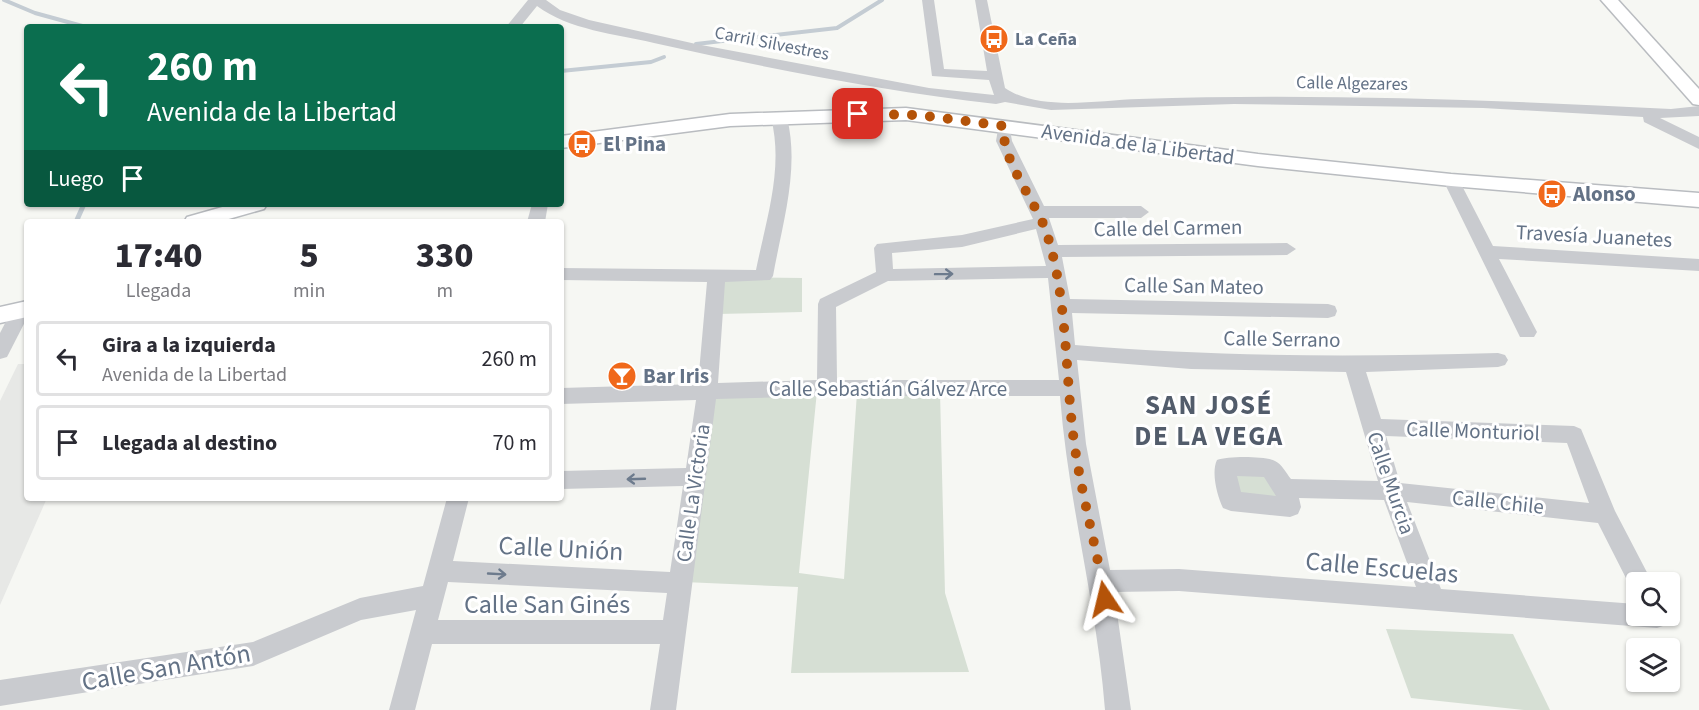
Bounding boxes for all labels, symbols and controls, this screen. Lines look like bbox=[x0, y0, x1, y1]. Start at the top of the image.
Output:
street label: Carril Silvestres bbox=[713, 20, 831, 67]
bus stop icon: La Ceña bbox=[978, 23, 1010, 55]
place label: La Ceña bbox=[1015, 27, 1077, 52]
text: 260 m bbox=[147, 37, 258, 97]
icon: left bbox=[48, 48, 126, 126]
street label: Calle Algezares bbox=[1296, 70, 1408, 97]
pin bbox=[832, 88, 883, 139]
text: Avenida de la Libertad bbox=[147, 93, 397, 132]
icon: arrive bbox=[841, 97, 874, 130]
street label: Avenida de la Libertad bbox=[1040, 116, 1236, 172]
bus stop icon: El Pina bbox=[566, 128, 598, 160]
place label: El Pina bbox=[603, 129, 666, 159]
icon: arrive bbox=[116, 162, 149, 195]
text: Luego bbox=[48, 163, 104, 195]
bus stop icon: Alonso bbox=[1536, 178, 1568, 210]
place label: Alonso bbox=[1572, 179, 1636, 209]
street label: Calle del Carmen bbox=[1093, 212, 1243, 244]
street label: Travesía Juanetes bbox=[1515, 217, 1673, 255]
text: 17:40 bbox=[114, 230, 203, 281]
text: 5 bbox=[300, 230, 319, 281]
text: 330 bbox=[416, 230, 474, 281]
one-way arrow bbox=[933, 268, 953, 280]
street label: Calle San Mateo bbox=[1124, 270, 1264, 302]
text: Llegada bbox=[126, 277, 191, 305]
text: min bbox=[293, 277, 325, 305]
text: m bbox=[436, 277, 453, 305]
street label: Calle Serrano bbox=[1223, 323, 1341, 355]
text: Gira a la izquierda bbox=[102, 329, 276, 361]
icon: left bbox=[51, 342, 84, 375]
text: 260 m bbox=[482, 343, 537, 375]
bar icon: Bar Iris bbox=[606, 360, 638, 392]
text: Avenida de la Libertad bbox=[102, 361, 287, 389]
place label: Bar Iris bbox=[643, 361, 709, 391]
street label: Calle Sebastián Gálvez Arce bbox=[769, 374, 1007, 404]
district label: SAN JOSÉ DE LA VEGA bbox=[1134, 386, 1284, 456]
street label: Calle Monturiol bbox=[1406, 414, 1540, 448]
street label: Calle La Victoria bbox=[668, 422, 718, 564]
icon: arrive bbox=[51, 426, 84, 459]
text: Llegada al destino bbox=[102, 427, 277, 459]
text: 70 m bbox=[492, 427, 537, 459]
street label: Calle Murcia bbox=[1359, 428, 1423, 538]
one-way arrow bbox=[626, 473, 646, 484]
street label: Calle Chile bbox=[1451, 482, 1545, 522]
street label: Calle Unión bbox=[498, 527, 624, 570]
street label: Calle Escuelas bbox=[1304, 542, 1460, 593]
position arrow bbox=[1073, 567, 1137, 631]
one-way arrow bbox=[486, 568, 506, 579]
map controls bbox=[1626, 572, 1680, 692]
button: search bbox=[1626, 572, 1680, 626]
street label: Calle San Ginés bbox=[464, 586, 630, 623]
street label: Calle San Antón bbox=[79, 634, 253, 701]
button: layers bbox=[1626, 638, 1680, 692]

